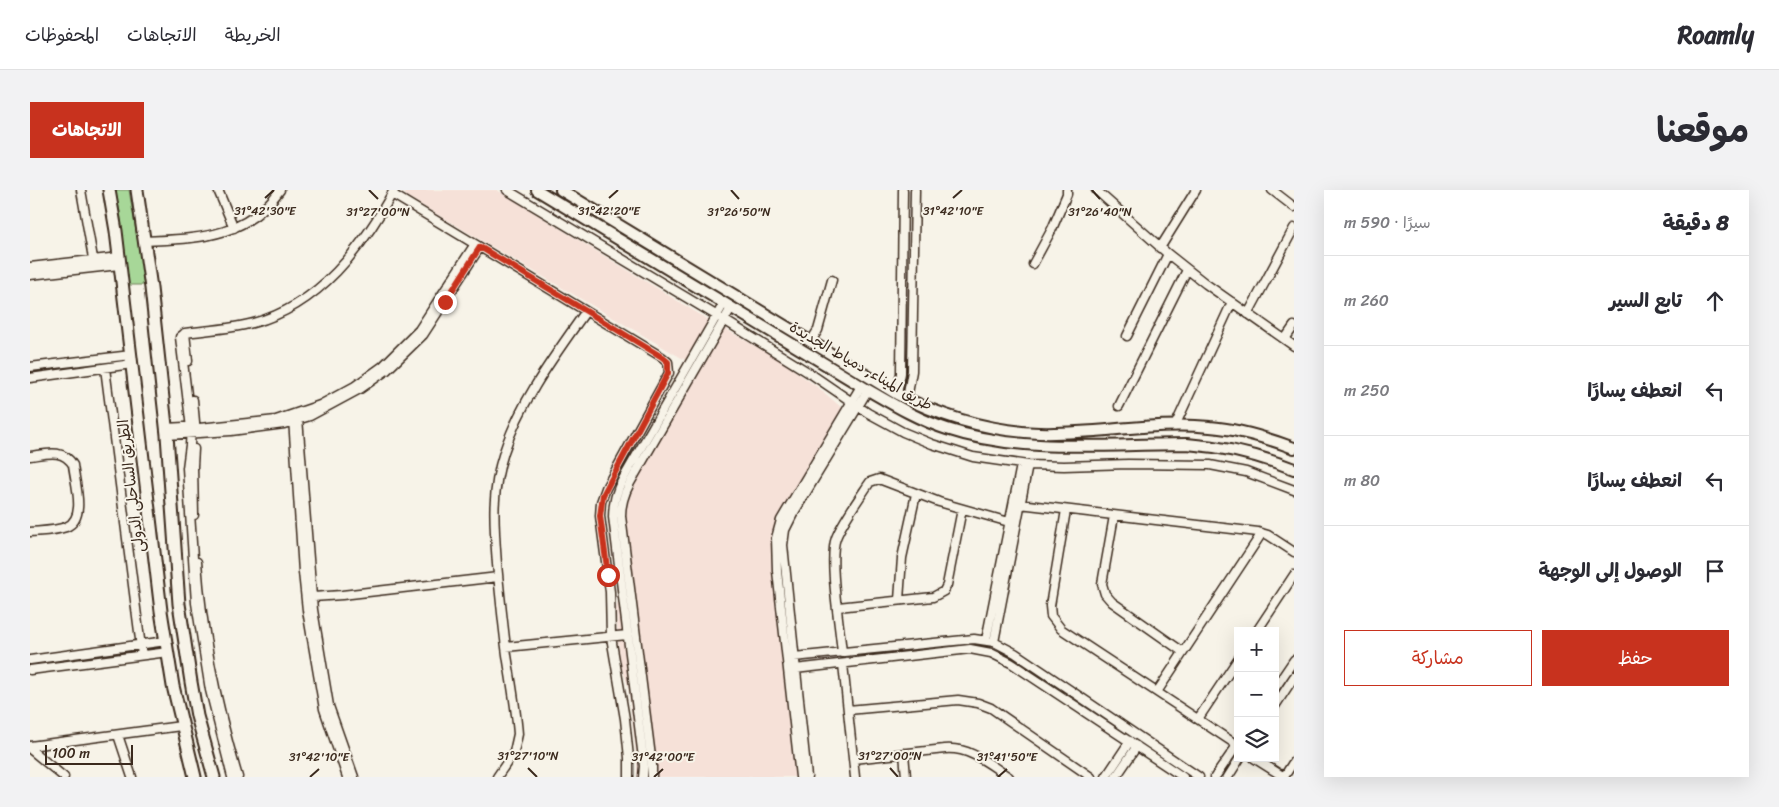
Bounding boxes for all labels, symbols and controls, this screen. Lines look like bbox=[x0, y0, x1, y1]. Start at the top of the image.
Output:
text: Roamly bbox=[1678, 14, 1754, 56]
text: المحفوظات bbox=[25, 19, 99, 51]
text: الاتجاهات bbox=[127, 19, 197, 51]
text: الخريطة bbox=[225, 19, 281, 51]
text: موقعنا bbox=[1656, 99, 1749, 161]
button: الاتجاهات bbox=[30, 102, 144, 158]
text: 31°42'30"E bbox=[234, 200, 297, 222]
text: 31°42'20"E bbox=[578, 200, 641, 222]
text: 31°42'10"E bbox=[923, 200, 984, 222]
text: 31°27'00"N bbox=[346, 201, 410, 223]
text: 31°26'50"N bbox=[707, 201, 771, 223]
text: 31°26'40"N bbox=[1068, 201, 1132, 223]
text: 8 دقيقة bbox=[1662, 204, 1729, 242]
text: سيرًا · 590 m bbox=[1344, 208, 1431, 237]
text: تابع السير bbox=[1609, 284, 1682, 317]
text: 260 m bbox=[1344, 286, 1389, 315]
icon: ahead bbox=[1701, 287, 1729, 315]
route end bbox=[434, 291, 457, 314]
street label: طريق الميناء, دمياط الجديدة bbox=[784, 314, 938, 418]
text: انعطف يسارًا bbox=[1587, 374, 1682, 407]
text: 250 m bbox=[1344, 376, 1390, 405]
icon: left bbox=[1701, 377, 1729, 405]
street label: الطريق الساحلى الدولى bbox=[110, 418, 152, 554]
text: انعطف يسارًا bbox=[1587, 464, 1682, 497]
text: 80 m bbox=[1344, 466, 1380, 495]
icon: left bbox=[1701, 467, 1729, 495]
text: الوصول إلى الوجهة bbox=[1539, 554, 1682, 587]
icon: arrive bbox=[1701, 557, 1729, 585]
route start bbox=[597, 564, 620, 587]
map controls bbox=[1234, 627, 1279, 762]
button: + bbox=[1234, 627, 1279, 672]
button: مشاركة bbox=[1344, 630, 1532, 686]
button: حفظ bbox=[1542, 630, 1729, 686]
button: − bbox=[1234, 672, 1279, 717]
button: layers bbox=[1234, 717, 1279, 762]
text: 100 m bbox=[52, 741, 90, 766]
scale bar bbox=[45, 742, 132, 765]
text: 31°27'10"N bbox=[497, 745, 559, 767]
text: 31°27'00"N bbox=[858, 745, 922, 767]
text: 31°42'10"E bbox=[289, 746, 350, 768]
text: 31°42'00"E bbox=[632, 746, 696, 768]
text: 31°41'50"E bbox=[977, 746, 1039, 768]

